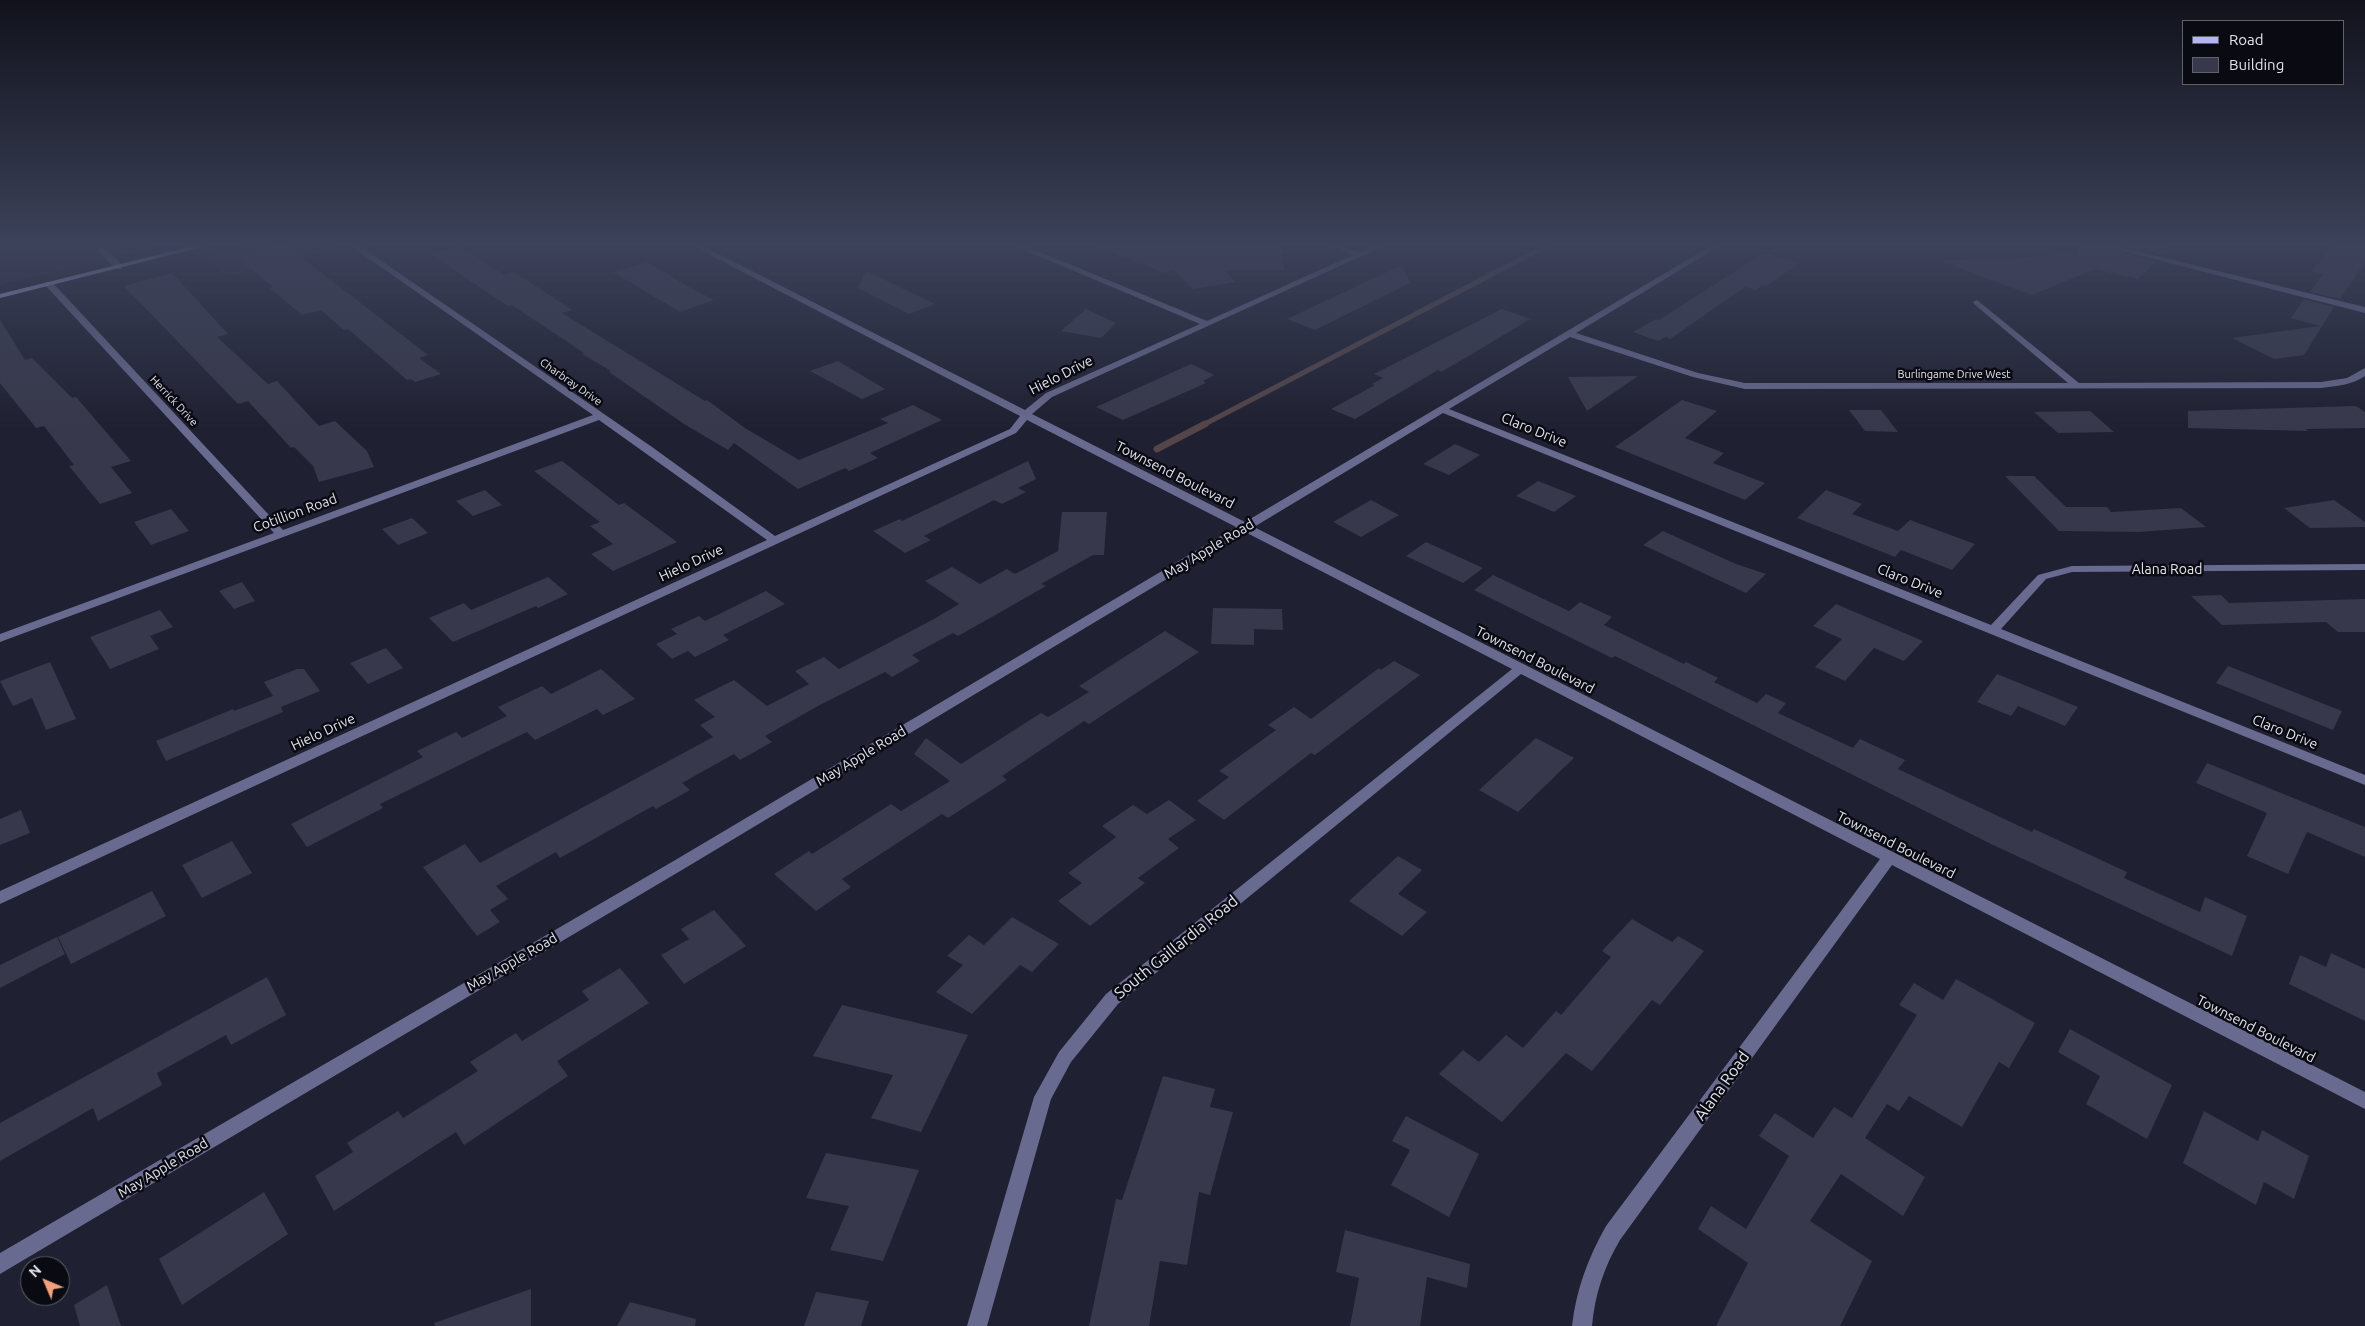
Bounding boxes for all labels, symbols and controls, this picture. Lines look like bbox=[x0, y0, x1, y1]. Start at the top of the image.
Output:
legend bbox=[2182, 20, 2345, 85]
text: Road bbox=[2229, 31, 2264, 48]
text: Building bbox=[2229, 56, 2284, 73]
street label: Hielo Drive bbox=[1026, 352, 1096, 398]
street label: Charbray Drive bbox=[537, 356, 605, 408]
street label: Burlingame Drive West bbox=[1897, 367, 2011, 381]
street label: Herrick Drive bbox=[147, 373, 201, 429]
street label: Claro Drive bbox=[1499, 409, 1569, 451]
street label: Townsend Boulevard bbox=[1113, 438, 1237, 512]
street label: Cotillion Road bbox=[251, 490, 339, 536]
street label: May Apple Road bbox=[1161, 516, 1257, 582]
street label: Hielo Drive bbox=[656, 541, 726, 585]
street label: Claro Drive bbox=[1875, 560, 1945, 602]
street label: Alana Road bbox=[2132, 561, 2202, 577]
street label: Townsend Boulevard bbox=[1473, 623, 1597, 697]
street label: Hielo Drive bbox=[288, 710, 358, 754]
street label: Claro Drive bbox=[2250, 711, 2320, 753]
street label: May Apple Road bbox=[813, 723, 909, 789]
street label: Townsend Boulevard bbox=[1834, 808, 1958, 882]
street label: South Gaillardia Road bbox=[1110, 891, 1242, 1003]
street label: May Apple Road bbox=[464, 929, 560, 995]
street label: Townsend Boulevard bbox=[2194, 992, 2318, 1066]
street label: Alana Road bbox=[1691, 1048, 1753, 1124]
street label: May Apple Road bbox=[115, 1135, 211, 1201]
north arrow bbox=[20, 1256, 70, 1306]
text: N bbox=[26, 1262, 44, 1280]

